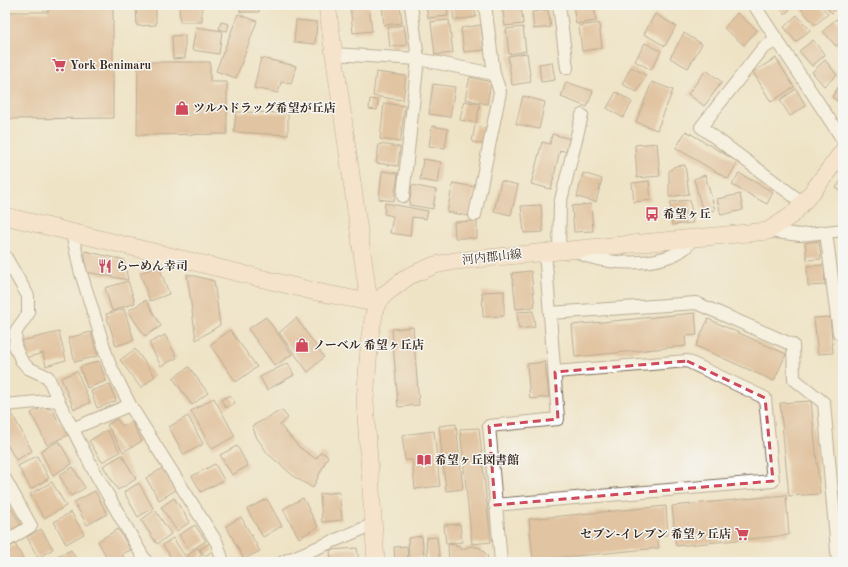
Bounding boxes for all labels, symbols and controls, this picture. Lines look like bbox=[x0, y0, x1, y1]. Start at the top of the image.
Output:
supermarket icon: York Benimaru bbox=[51, 57, 67, 73]
place label: York Benimaru bbox=[70, 60, 152, 72]
shop icon: ツルハドラッグ希望が丘店 bbox=[174, 100, 190, 116]
place label: ツルハドラッグ希望が丘店 bbox=[193, 101, 336, 115]
bus stop icon: 希望ヶ丘 bbox=[644, 206, 660, 222]
place label: 希望ヶ丘 bbox=[663, 207, 711, 221]
street label: 河内郡山線 bbox=[461, 247, 523, 267]
restaurant icon: らーめん幸司 bbox=[97, 258, 113, 274]
place label: らーめん幸司 bbox=[116, 259, 188, 273]
shop icon: ノーベル 希望ヶ丘店 bbox=[294, 337, 310, 353]
place label: ノーベル 希望ヶ丘店 bbox=[313, 338, 424, 352]
library icon: 希望ヶ丘図書館 bbox=[416, 452, 432, 468]
place label: 希望ヶ丘図書館 bbox=[435, 453, 519, 467]
supermarket icon: セブン-イレブン 希望ヶ丘店 bbox=[734, 526, 750, 542]
place label: セブン-イレブン 希望ヶ丘店 bbox=[580, 527, 731, 541]

